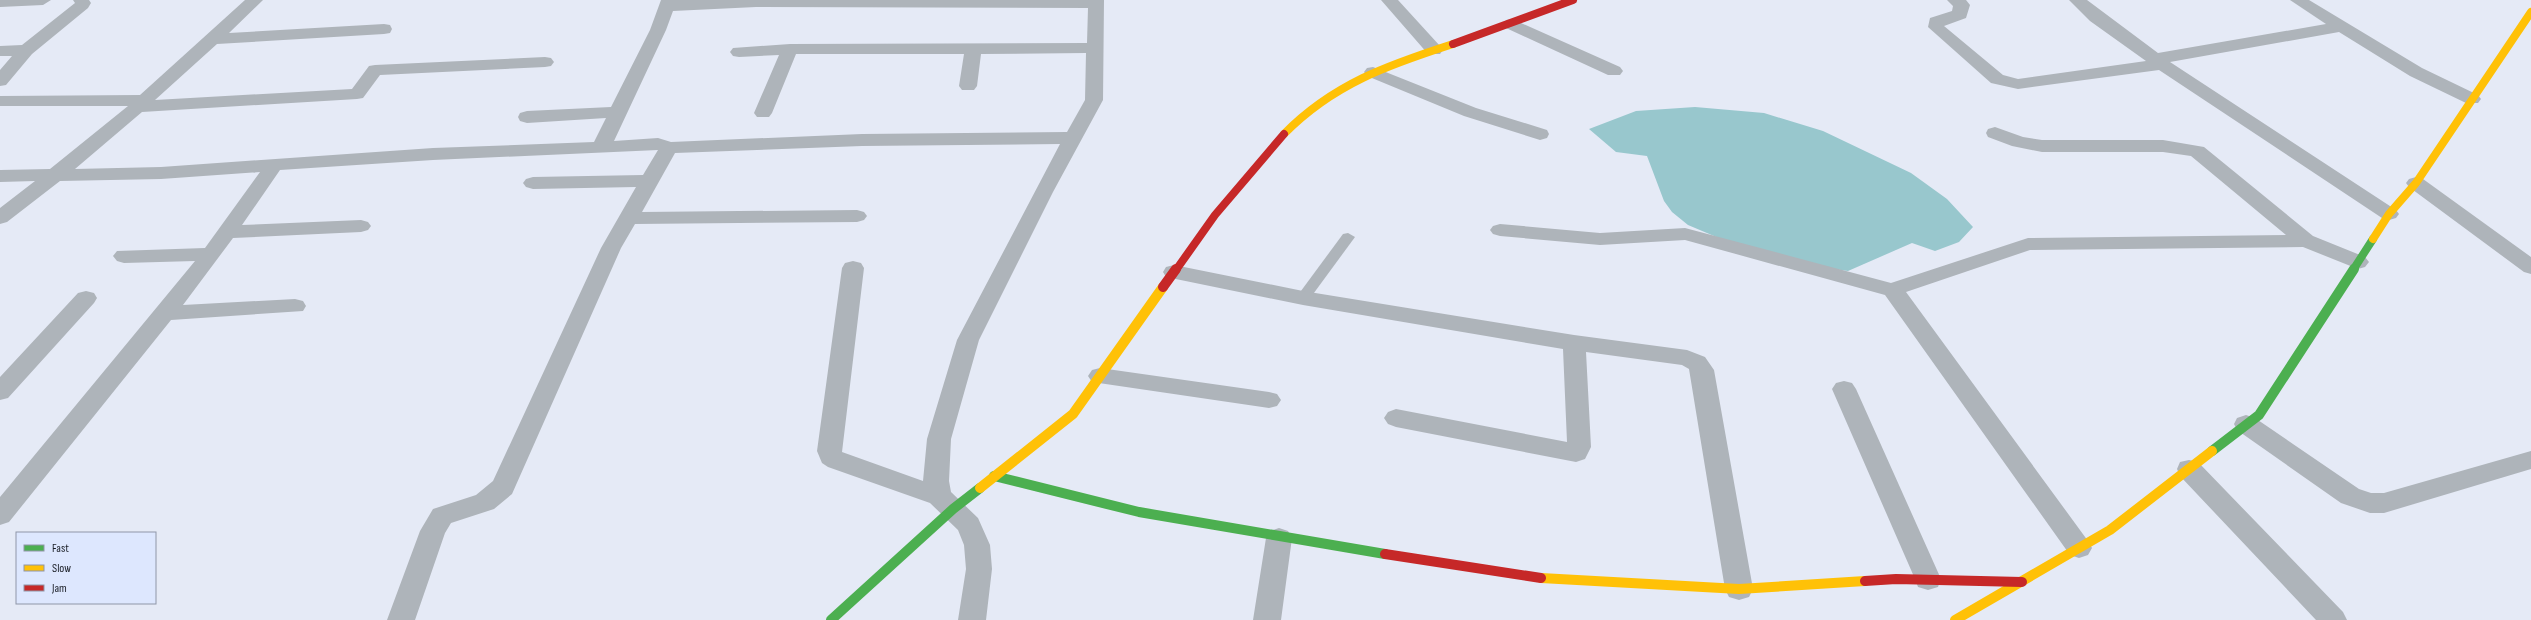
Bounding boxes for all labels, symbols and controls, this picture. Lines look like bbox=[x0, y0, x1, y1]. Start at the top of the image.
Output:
legend bbox=[16, 532, 156, 604]
text: Fast bbox=[52, 541, 69, 556]
text: Slow bbox=[52, 561, 71, 576]
text: Jam bbox=[51, 581, 67, 596]

